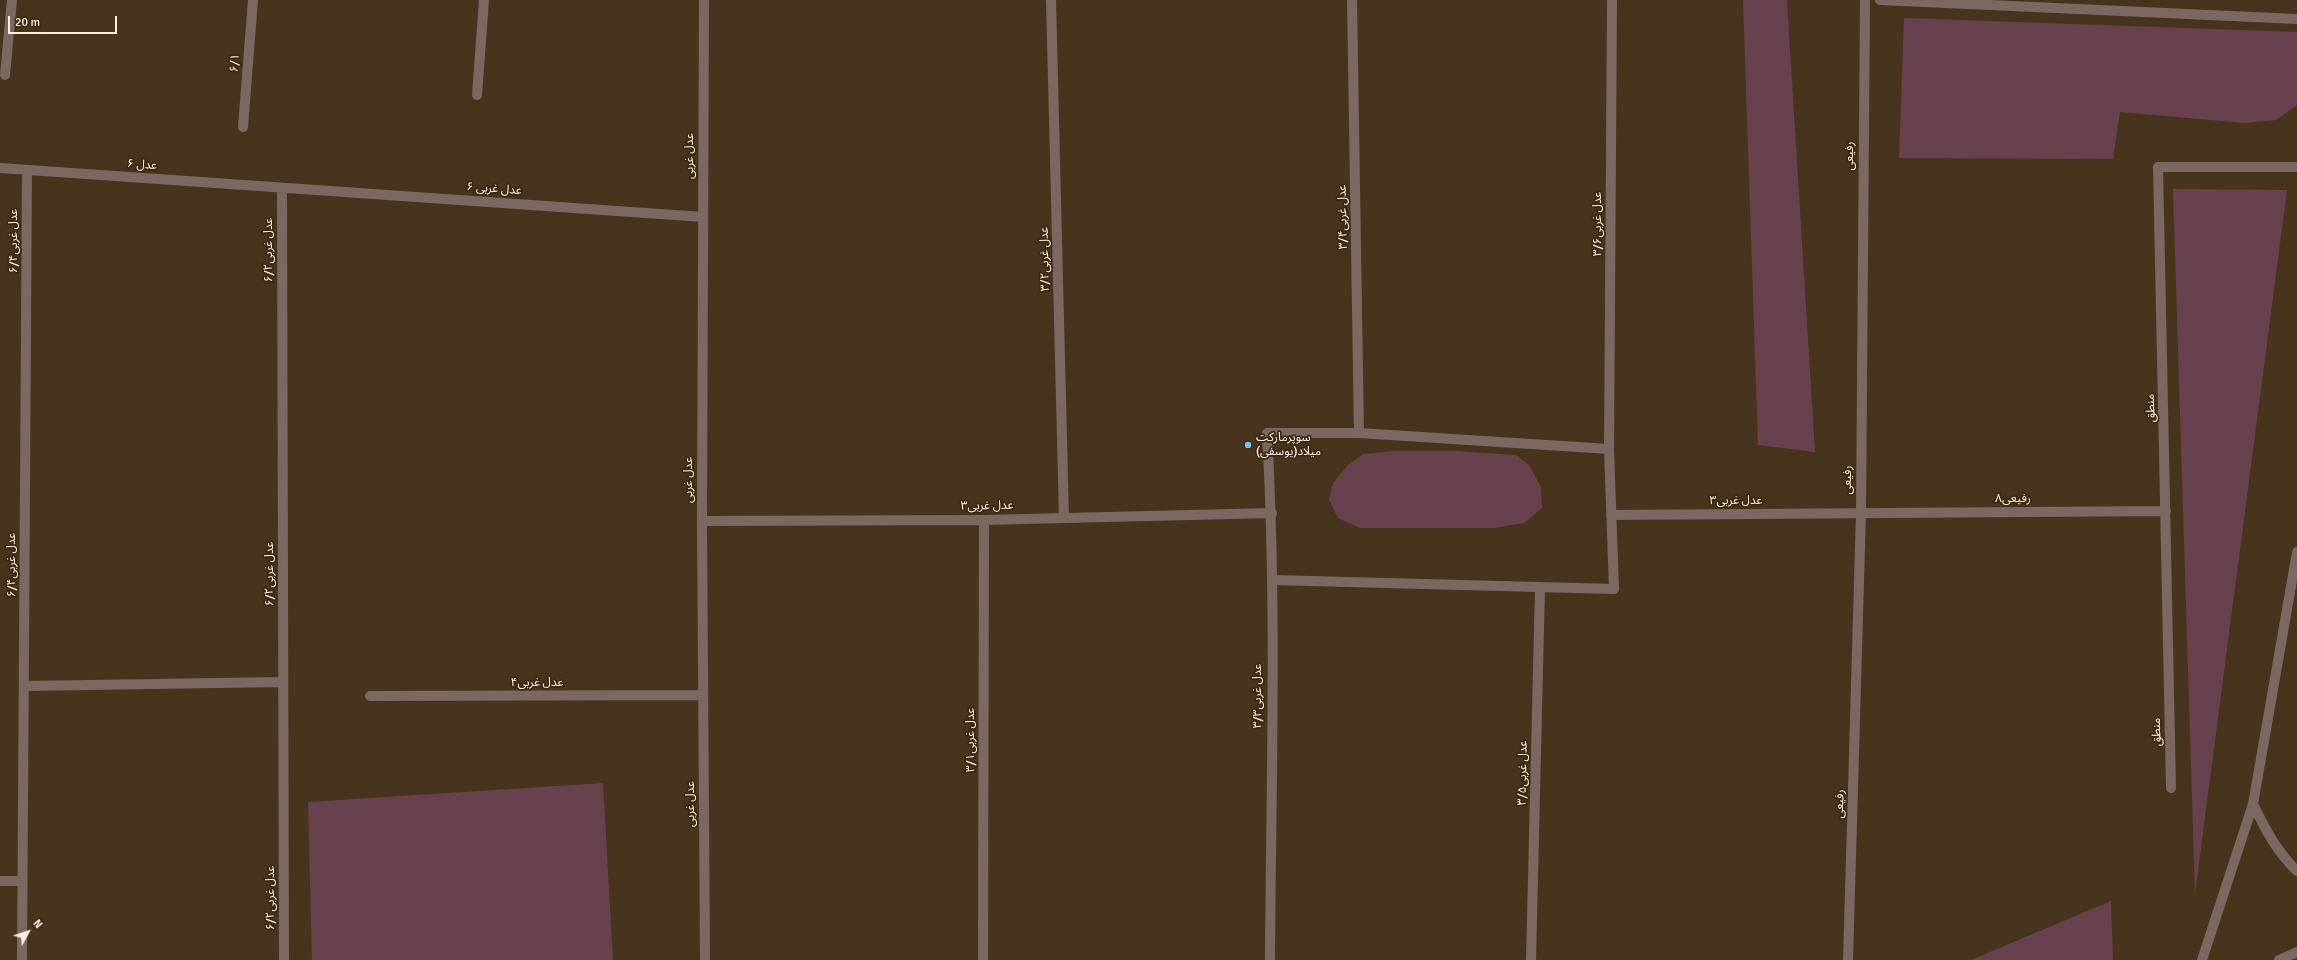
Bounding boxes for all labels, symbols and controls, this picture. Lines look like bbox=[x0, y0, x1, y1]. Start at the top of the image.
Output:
scale bar bbox=[10, 8, 119, 34]
text: 20 m bbox=[15, 15, 40, 30]
street label: ۶/۱ bbox=[227, 53, 243, 73]
street label: عدل غربی bbox=[683, 133, 697, 179]
street label: رفیعی bbox=[1843, 142, 1857, 170]
street label: عدل ۶ bbox=[126, 157, 158, 173]
street label: عدل غربی ۶ bbox=[466, 180, 522, 198]
street label: عدل غربی۳/۴ bbox=[1335, 185, 1351, 249]
street label: عدل غربی۳/۶ bbox=[1591, 192, 1605, 256]
street label: ۶/۴عدل غربی bbox=[7, 209, 21, 273]
street label: ۶/۲عدل غربی bbox=[262, 218, 276, 282]
street label: عدل غربی۳/۲ bbox=[1037, 227, 1053, 291]
street label: منطق bbox=[2144, 394, 2158, 422]
place label: سوپرمارکت میلاد(یوسفی) bbox=[1256, 431, 1321, 459]
marker: سوپرمارکت میلاد(یوسفی) bbox=[1243, 440, 1253, 450]
street label: عدل غربی bbox=[682, 457, 696, 503]
street label: رفیعی bbox=[1841, 466, 1855, 494]
street label: ۸رفیعی bbox=[1995, 492, 2031, 506]
street label: عدل غربی۳ bbox=[1710, 494, 1762, 508]
street label: عدل غربی۳ bbox=[961, 498, 1013, 514]
street label: ۶/۴عدل غربی bbox=[5, 533, 19, 597]
street label: ۶/۲عدل غربی bbox=[263, 542, 277, 606]
street label: عدل غربی۳/۳ bbox=[1251, 664, 1265, 728]
street label: عدل غربی۴ bbox=[511, 676, 563, 690]
street label: عدل غربی۳/۱ bbox=[964, 708, 978, 772]
street label: منطق bbox=[2150, 718, 2164, 746]
street label: عدل غربی۳/۵ bbox=[1515, 741, 1531, 805]
street label: عدل غربی bbox=[684, 781, 698, 827]
street label: رفیعی bbox=[1832, 789, 1848, 819]
street label: ۶/۲عدل غربی bbox=[264, 866, 278, 930]
north arrow bbox=[8, 912, 48, 952]
text: N bbox=[30, 917, 45, 931]

